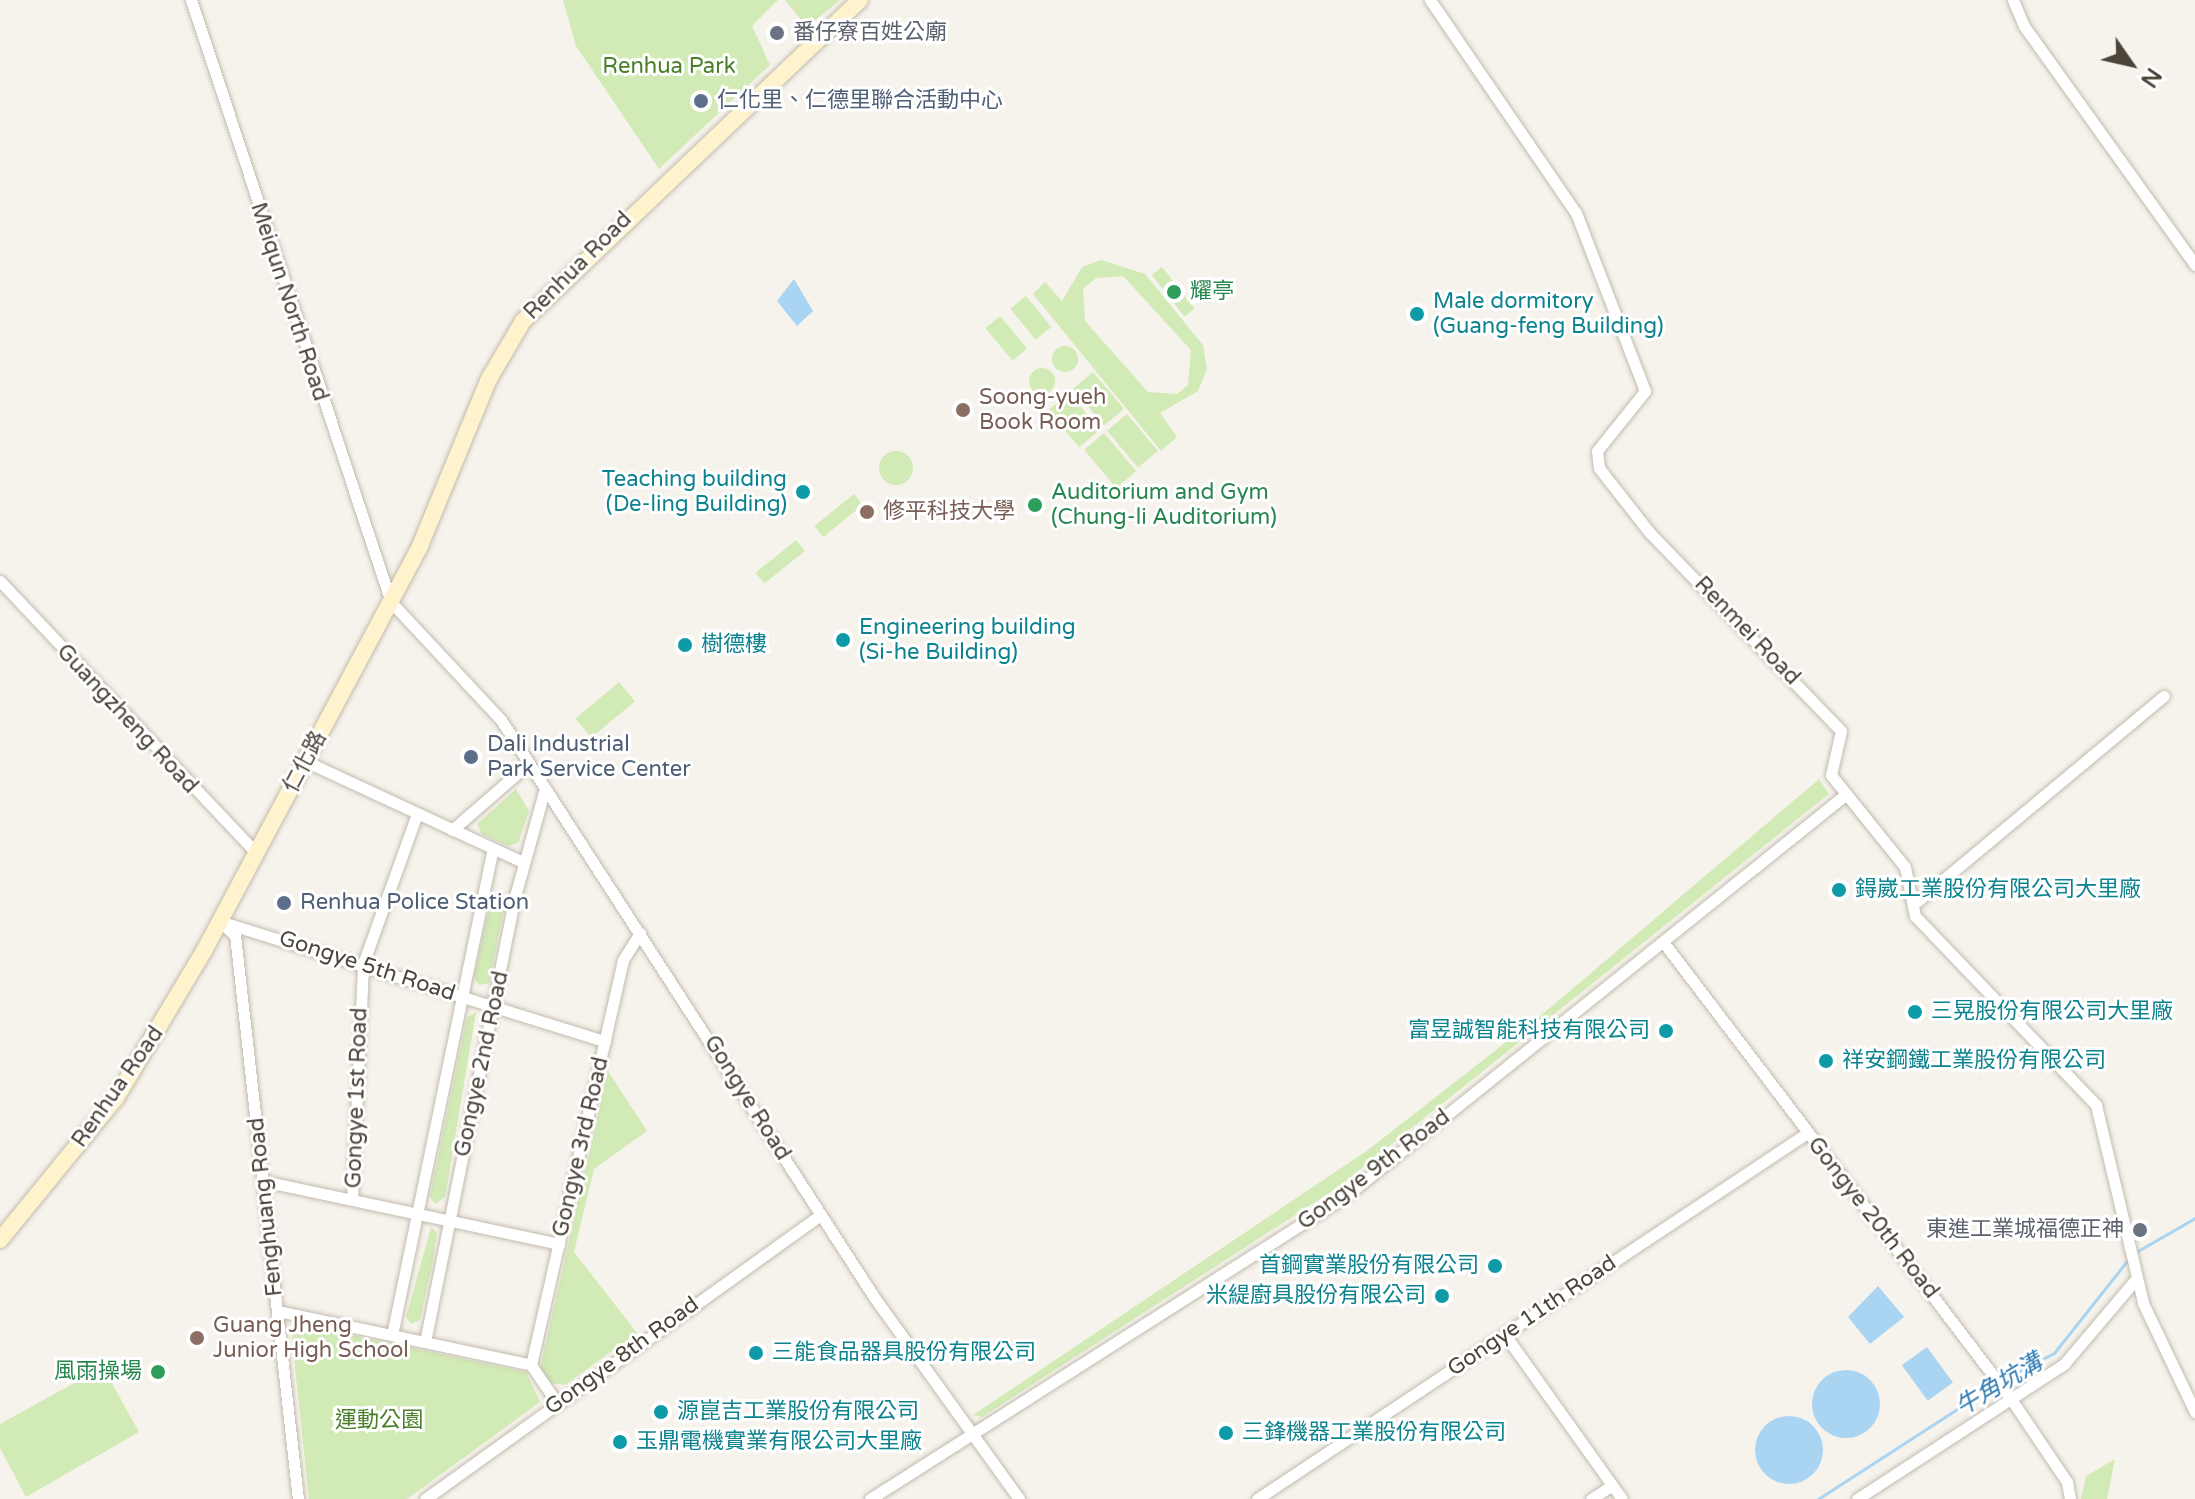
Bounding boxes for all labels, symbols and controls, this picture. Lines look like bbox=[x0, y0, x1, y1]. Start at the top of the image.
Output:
place label: 番仔寮百姓公廟 bbox=[793, 20, 947, 46]
marker: 番仔寮百姓公廟 bbox=[768, 24, 786, 42]
north arrow bbox=[2091, 24, 2171, 104]
park label: Renhua Park bbox=[602, 54, 736, 80]
text: N bbox=[2135, 63, 2167, 92]
place label: 仁化里、仁德里聯合活動中心 bbox=[717, 88, 1003, 114]
marker: 仁化里、仁德里聯合活動中心 bbox=[692, 92, 710, 110]
street label: Meiqun North Road bbox=[244, 199, 334, 405]
street label: Renhua Road bbox=[519, 207, 637, 325]
place label: 耀亭 bbox=[1190, 279, 1234, 305]
marker: 耀亭 bbox=[1165, 283, 1183, 301]
place label: Male dormitory (Guang-feng Building) bbox=[1433, 288, 1664, 340]
marker: Male dormitory (Guang-feng Building) bbox=[1408, 305, 1426, 323]
place label: Soong-yueh Book Room bbox=[979, 384, 1106, 436]
marker: Soong-yueh Book Room bbox=[954, 401, 972, 419]
place label: Teaching building (De-ling Building) bbox=[602, 466, 787, 518]
place label: Auditorium and Gym (Chung-li Auditorium) bbox=[1051, 479, 1277, 530]
marker: Teaching building (De-ling Building) bbox=[794, 483, 812, 501]
marker: Auditorium and Gym (Chung-li Auditorium) bbox=[1026, 496, 1044, 514]
place label: 修平科技大學 bbox=[883, 499, 1015, 525]
marker: 修平科技大學 bbox=[858, 503, 876, 521]
street label: Renmei Road bbox=[1689, 571, 1805, 691]
place label: Engineering building (Si-he Building) bbox=[859, 614, 1076, 666]
marker: Engineering building (Si-he Building) bbox=[834, 631, 852, 649]
place label: 樹德樓 bbox=[701, 632, 767, 658]
marker: 樹德樓 bbox=[676, 636, 694, 654]
street label: Guangzheng Road bbox=[51, 639, 203, 799]
street label: 仁化路 bbox=[278, 727, 332, 797]
place label: Dali Industrial Park Service Center bbox=[487, 731, 691, 782]
marker: Dali Industrial Park Service Center bbox=[462, 748, 480, 766]
place label: 鍀崴工業股份有限公司大里廠 bbox=[1855, 877, 2141, 903]
marker: 鍀崴工業股份有限公司大里廠 bbox=[1830, 881, 1848, 899]
place label: Renhua Police Station bbox=[300, 890, 529, 916]
marker: Renhua Police Station bbox=[275, 894, 293, 912]
street label: Gongye 5th Road bbox=[276, 925, 458, 1007]
street label: Gongye 2nd Road bbox=[449, 969, 515, 1159]
place label: 三晃股份有限公司大里廠 bbox=[1931, 999, 2173, 1025]
marker: 三晃股份有限公司大里廠 bbox=[1906, 1003, 1924, 1021]
street label: Gongye 1st Road bbox=[341, 1007, 373, 1189]
place label: 富昱誠智能科技有限公司 bbox=[1408, 1018, 1650, 1044]
street label: Renhua Road bbox=[67, 1021, 169, 1153]
marker: 富昱誠智能科技有限公司 bbox=[1657, 1022, 1675, 1040]
street label: Gongye Road bbox=[698, 1031, 796, 1165]
place label: 祥安鋼鐵工業股份有限公司 bbox=[1842, 1048, 2106, 1074]
marker: 祥安鋼鐵工業股份有限公司 bbox=[1817, 1052, 1835, 1070]
street label: Gongye 3rd Road bbox=[547, 1054, 615, 1240]
street label: Gongye 9th Road bbox=[1293, 1104, 1455, 1236]
street label: Fenghuang Road bbox=[243, 1116, 289, 1298]
street label: Gongye 20th Road bbox=[1802, 1132, 1944, 1304]
place label: 東進工業城福德正神 bbox=[1926, 1217, 2124, 1243]
marker: 東進工業城福德正神 bbox=[2131, 1221, 2149, 1239]
street label: Gongye 11th Road bbox=[1443, 1250, 1621, 1382]
place label: 首鋼實業股份有限公司 bbox=[1259, 1253, 1479, 1279]
marker: 首鋼實業股份有限公司 bbox=[1486, 1257, 1504, 1275]
place label: 米緹廚具股份有限公司 bbox=[1206, 1283, 1426, 1309]
marker: 米緹廚具股份有限公司 bbox=[1433, 1287, 1451, 1305]
street label: Gongye 8th Road bbox=[540, 1291, 704, 1421]
place label: Guang Jheng Junior High School bbox=[213, 1312, 409, 1364]
marker: Guang Jheng Junior High School bbox=[188, 1329, 206, 1347]
place label: 三能食品器具股份有限公司 bbox=[772, 1340, 1036, 1366]
marker: 三能食品器具股份有限公司 bbox=[747, 1344, 765, 1362]
water label: 牛角坑溝 bbox=[1950, 1348, 2048, 1422]
place label: 風雨操場 bbox=[54, 1359, 142, 1385]
marker: 風雨操場 bbox=[149, 1363, 167, 1381]
place label: 源崑吉工業股份有限公司 bbox=[677, 1399, 919, 1425]
marker: 源崑吉工業股份有限公司 bbox=[652, 1403, 670, 1421]
park label: 運動公園 bbox=[335, 1408, 423, 1434]
place label: 三鋒機器工業股份有限公司 bbox=[1242, 1420, 1506, 1446]
marker: 三鋒機器工業股份有限公司 bbox=[1217, 1424, 1235, 1442]
place label: 玉鼎電機實業有限公司大里廠 bbox=[636, 1429, 922, 1455]
marker: 玉鼎電機實業有限公司大里廠 bbox=[611, 1433, 629, 1451]

